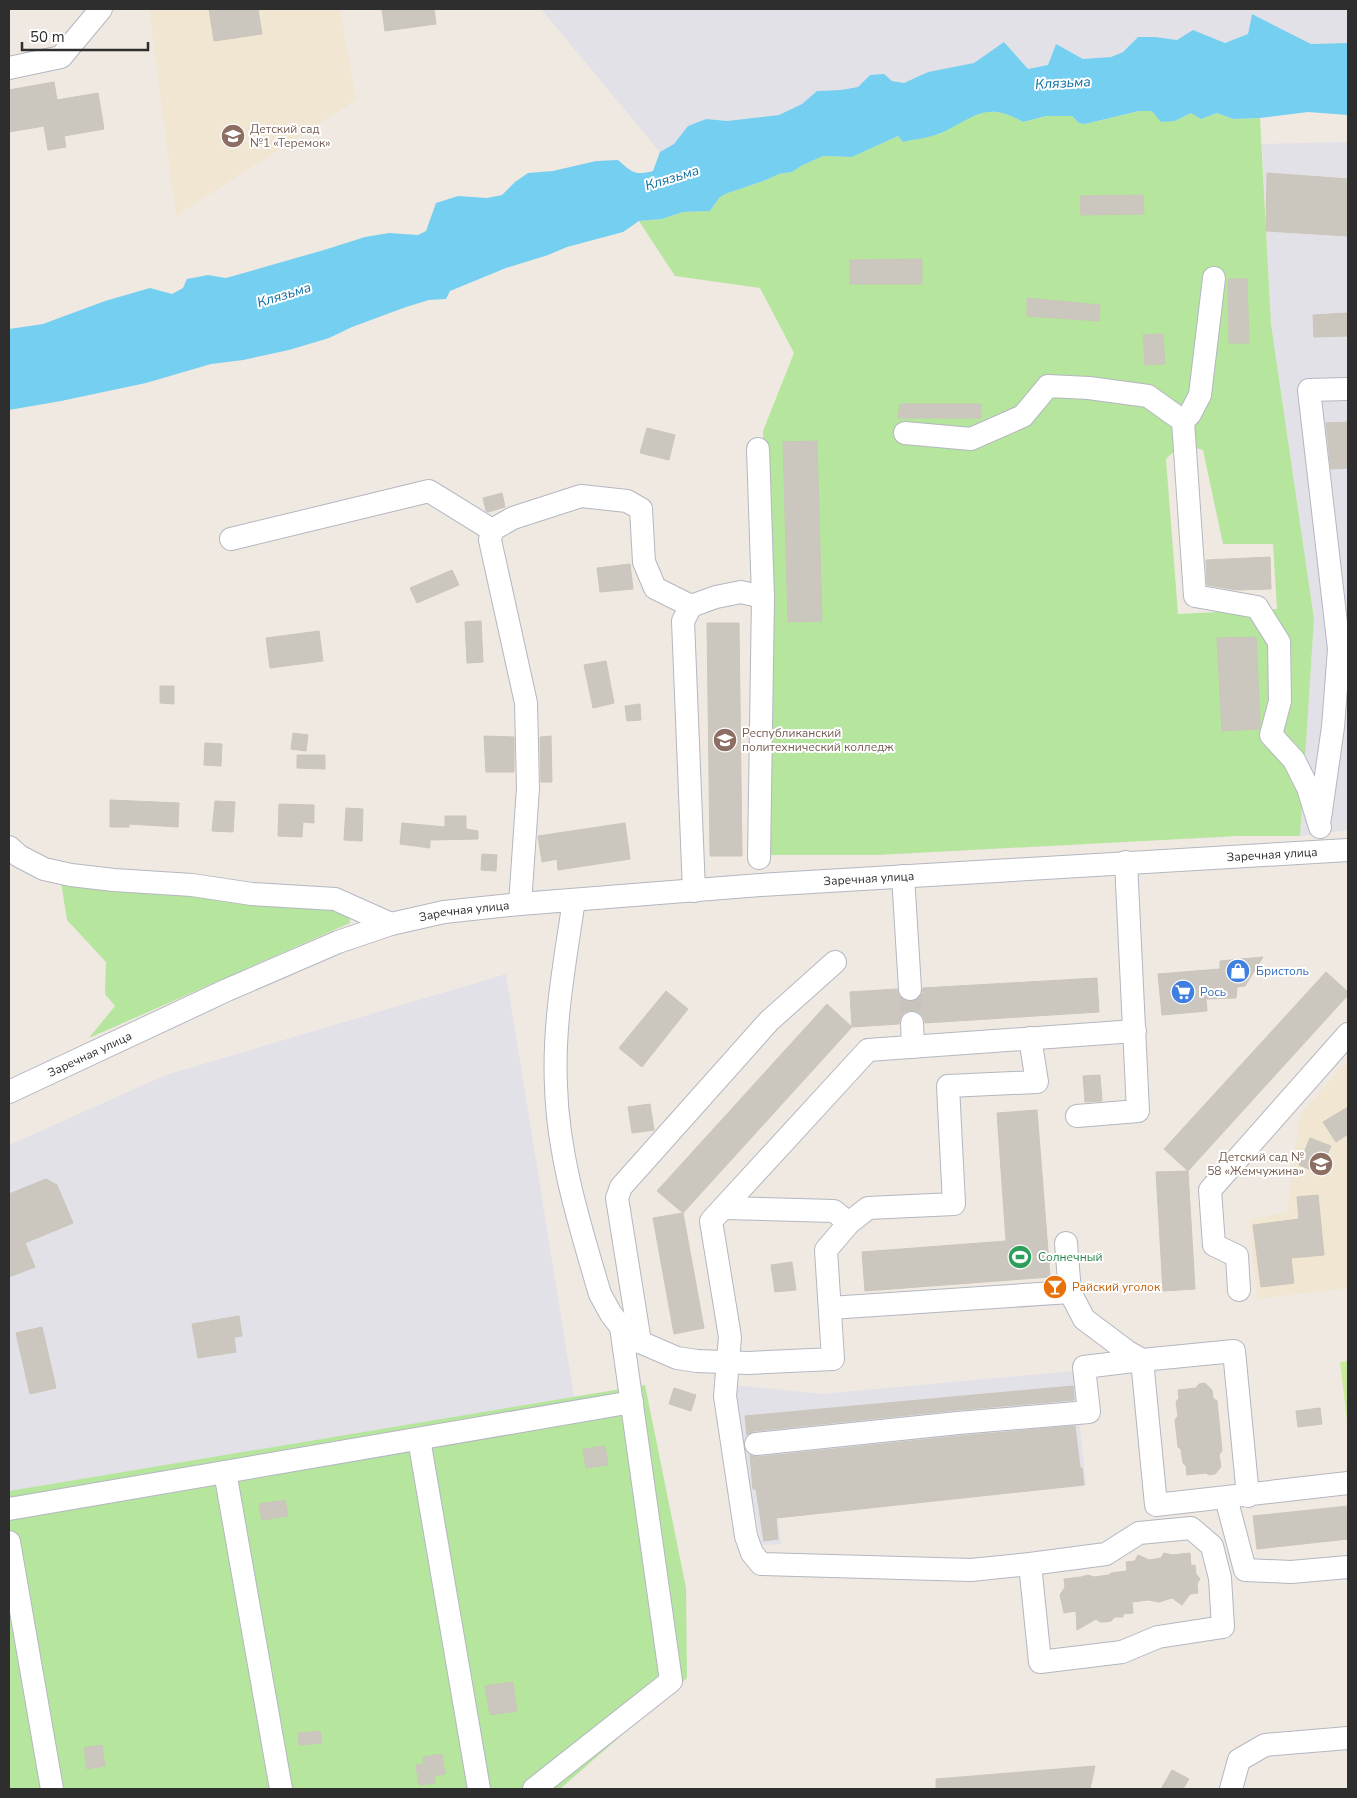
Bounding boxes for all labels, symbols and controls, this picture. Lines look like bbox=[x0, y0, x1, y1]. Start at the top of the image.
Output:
scale bar bbox=[22, 20, 149, 52]
text: 50 m bbox=[30, 27, 65, 47]
water label: Клязьма bbox=[1035, 72, 1091, 94]
place label: Детский сад №1 «Теремок» bbox=[250, 121, 331, 151]
school or university icon: Детский сад №1 «Теремок» bbox=[220, 123, 246, 149]
water label: Клязьма bbox=[643, 161, 701, 195]
water label: Клязьма bbox=[255, 278, 313, 312]
place label: Республиканский политехнический колледж bbox=[742, 725, 894, 755]
school or university icon: Республиканский политехнический колледж bbox=[712, 727, 738, 753]
street label: Заречная улица bbox=[1226, 844, 1318, 865]
street label: Заречная улица bbox=[823, 868, 915, 889]
street label: Заречная улица bbox=[417, 897, 510, 925]
shop icon: Бристоль bbox=[1225, 958, 1251, 984]
place label: Бристоль bbox=[1256, 963, 1309, 979]
supermarket icon: Рось bbox=[1170, 979, 1196, 1005]
place label: Рось bbox=[1200, 984, 1226, 1000]
street label: Заречная улица bbox=[45, 1028, 134, 1081]
place label: Детский сад № 58 «Жемчужина» bbox=[1207, 1149, 1304, 1179]
school or university icon: Детский сад № 58 «Жемчужина» bbox=[1308, 1151, 1334, 1177]
sports icon: Солнечный bbox=[1007, 1244, 1033, 1270]
place label: Солнечный bbox=[1038, 1249, 1103, 1265]
bar icon: Райский уголок bbox=[1042, 1274, 1068, 1300]
place label: Райский уголок bbox=[1072, 1279, 1161, 1295]

